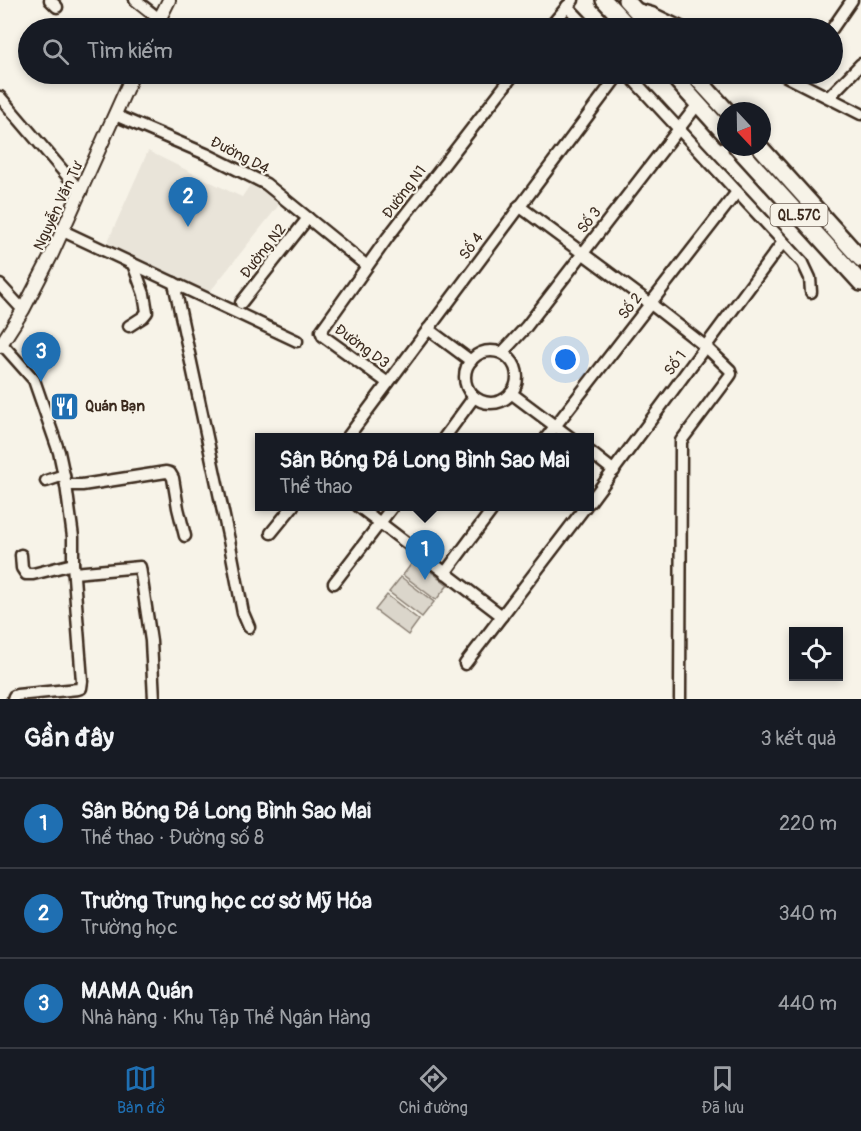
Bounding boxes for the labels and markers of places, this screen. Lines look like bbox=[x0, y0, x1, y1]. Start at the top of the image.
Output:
pin: 2 bbox=[168, 178, 207, 227]
pin: 3 bbox=[22, 332, 60, 382]
restaurant icon: Quán Bạn bbox=[48, 390, 80, 422]
place label: Quán Bạn bbox=[85, 397, 145, 416]
pin: 1 bbox=[406, 530, 444, 580]

